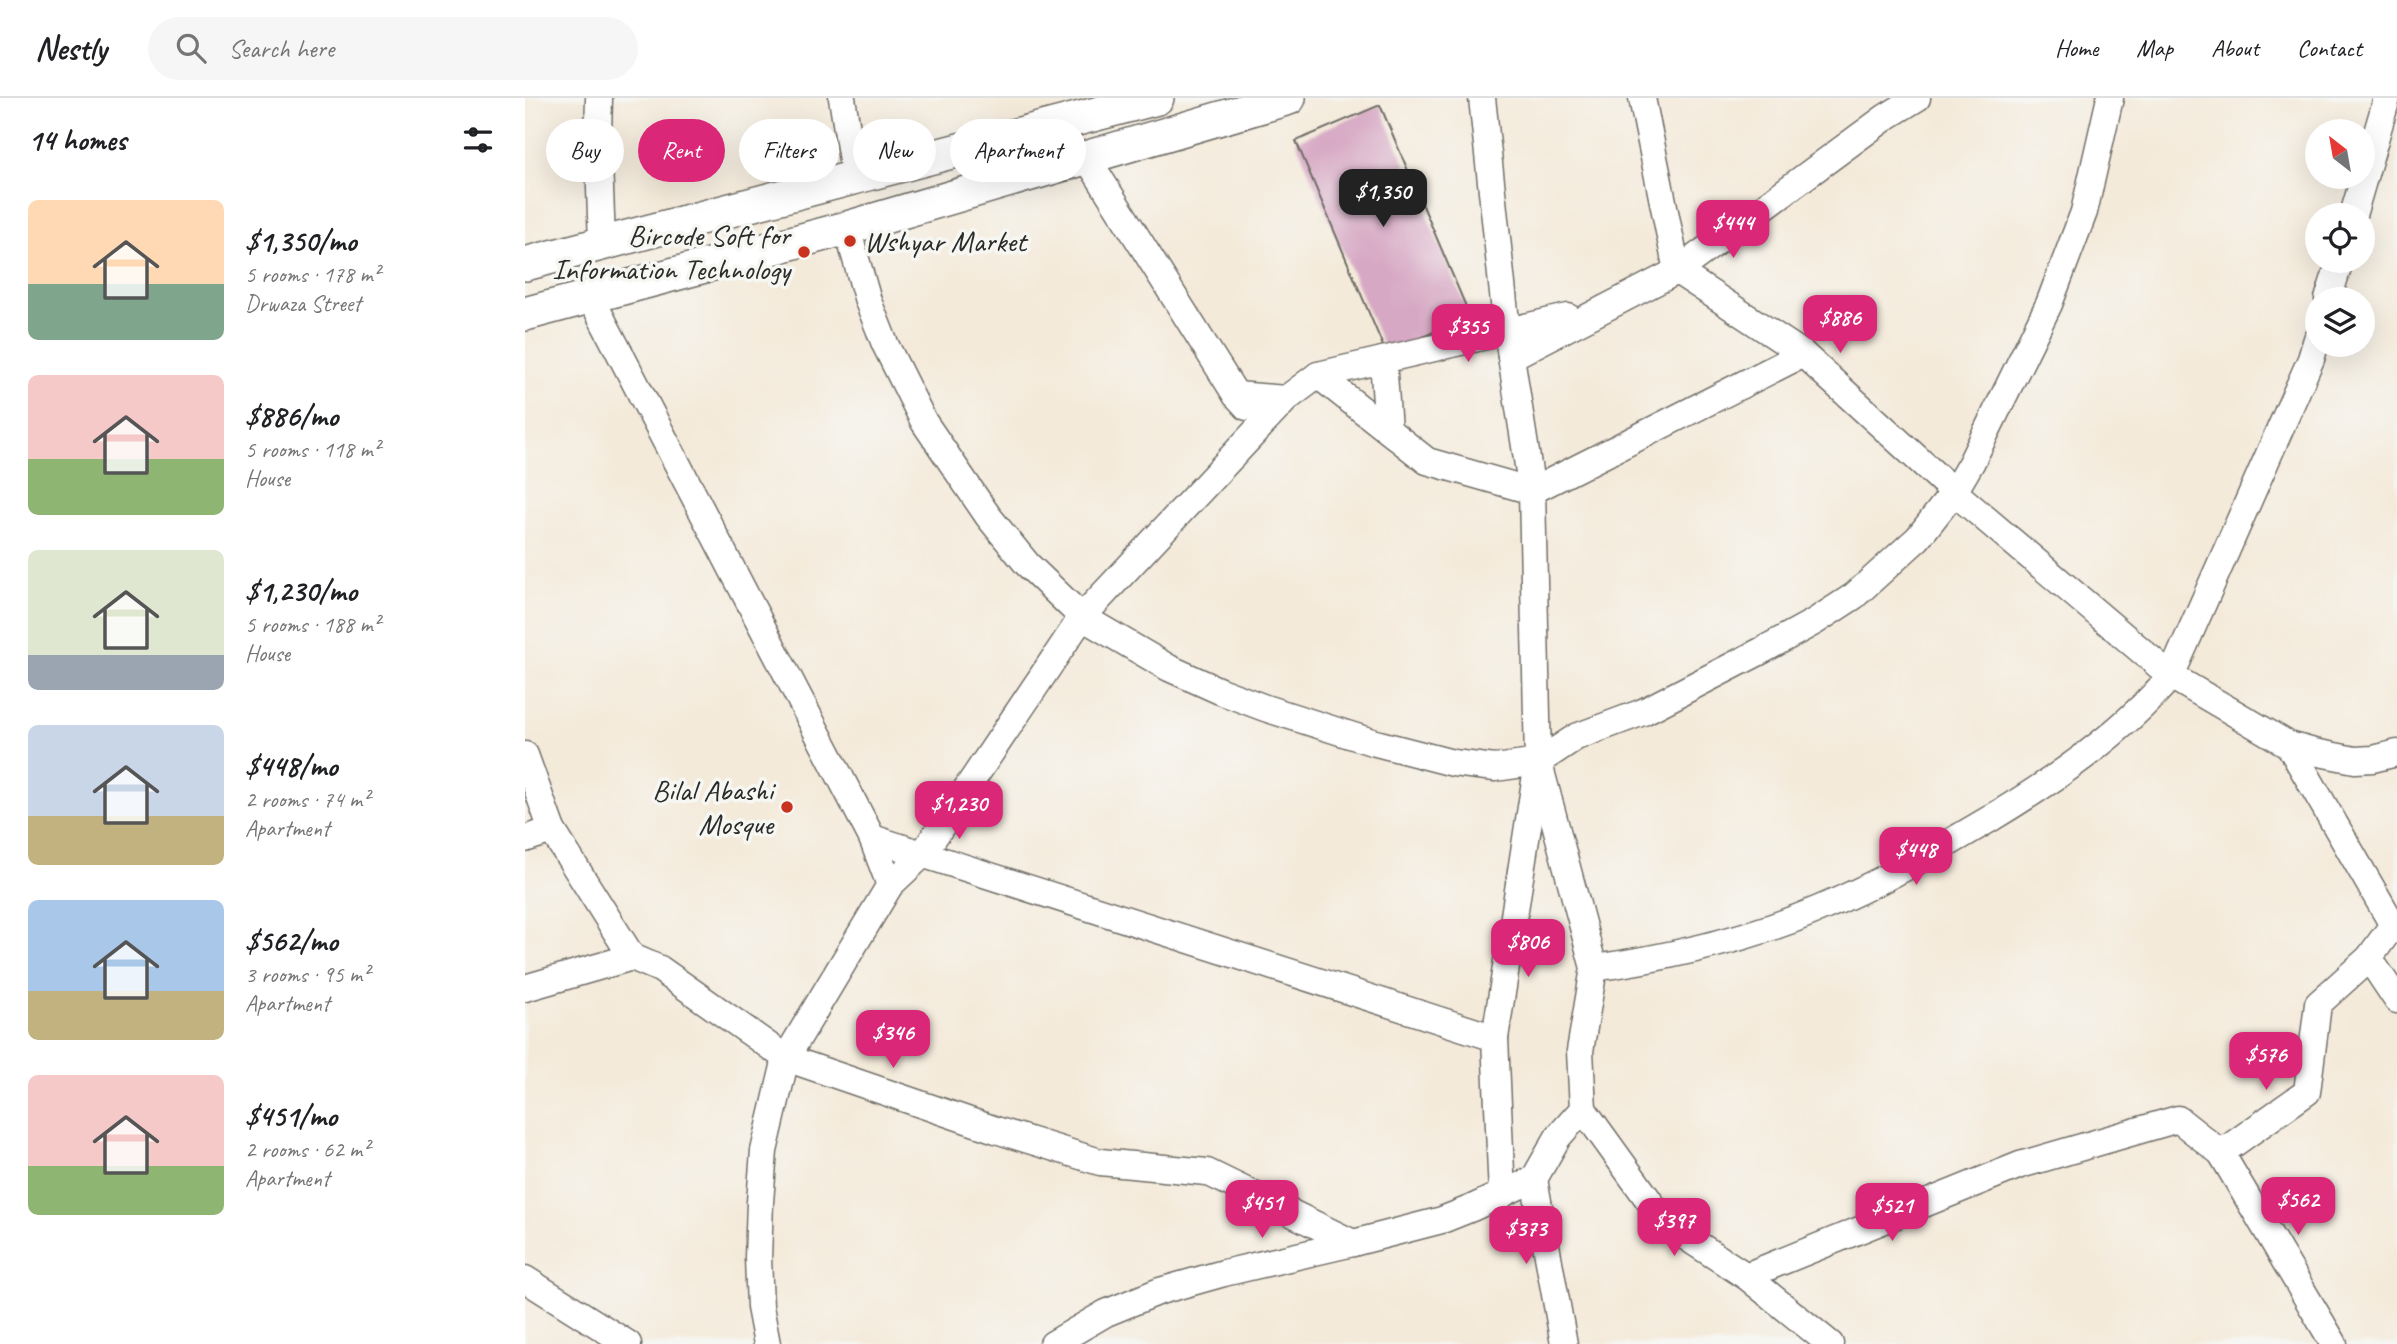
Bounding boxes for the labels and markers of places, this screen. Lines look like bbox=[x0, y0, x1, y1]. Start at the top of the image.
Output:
pin: $1,350 bbox=[1326, 170, 1440, 229]
pin: $444 bbox=[1692, 200, 1774, 260]
place label: Bircode Soft for Information Technology bbox=[552, 216, 793, 288]
place label: Wshyar Market bbox=[864, 222, 1029, 260]
marker: Wshyar Market bbox=[842, 233, 858, 249]
marker: Bircode Soft for Information Technology bbox=[796, 244, 812, 260]
pin: $886 bbox=[1799, 296, 1881, 355]
pin: $355 bbox=[1427, 304, 1509, 364]
place label: Bilal Abashi Mosque bbox=[652, 771, 776, 843]
pin: $1,230 bbox=[902, 782, 1016, 841]
marker: Bilal Abashi Mosque bbox=[779, 799, 795, 815]
pin: $448 bbox=[1875, 828, 1957, 887]
pin: $806 bbox=[1487, 920, 1569, 979]
pin: $346 bbox=[852, 1010, 934, 1070]
pin: $576 bbox=[2225, 1032, 2307, 1092]
pin: $562 bbox=[2257, 1178, 2339, 1237]
pin: $451 bbox=[1221, 1180, 1303, 1240]
pin: $521 bbox=[1851, 1184, 1933, 1243]
pin: $397 bbox=[1633, 1198, 1715, 1258]
pin: $373 bbox=[1485, 1206, 1567, 1266]

